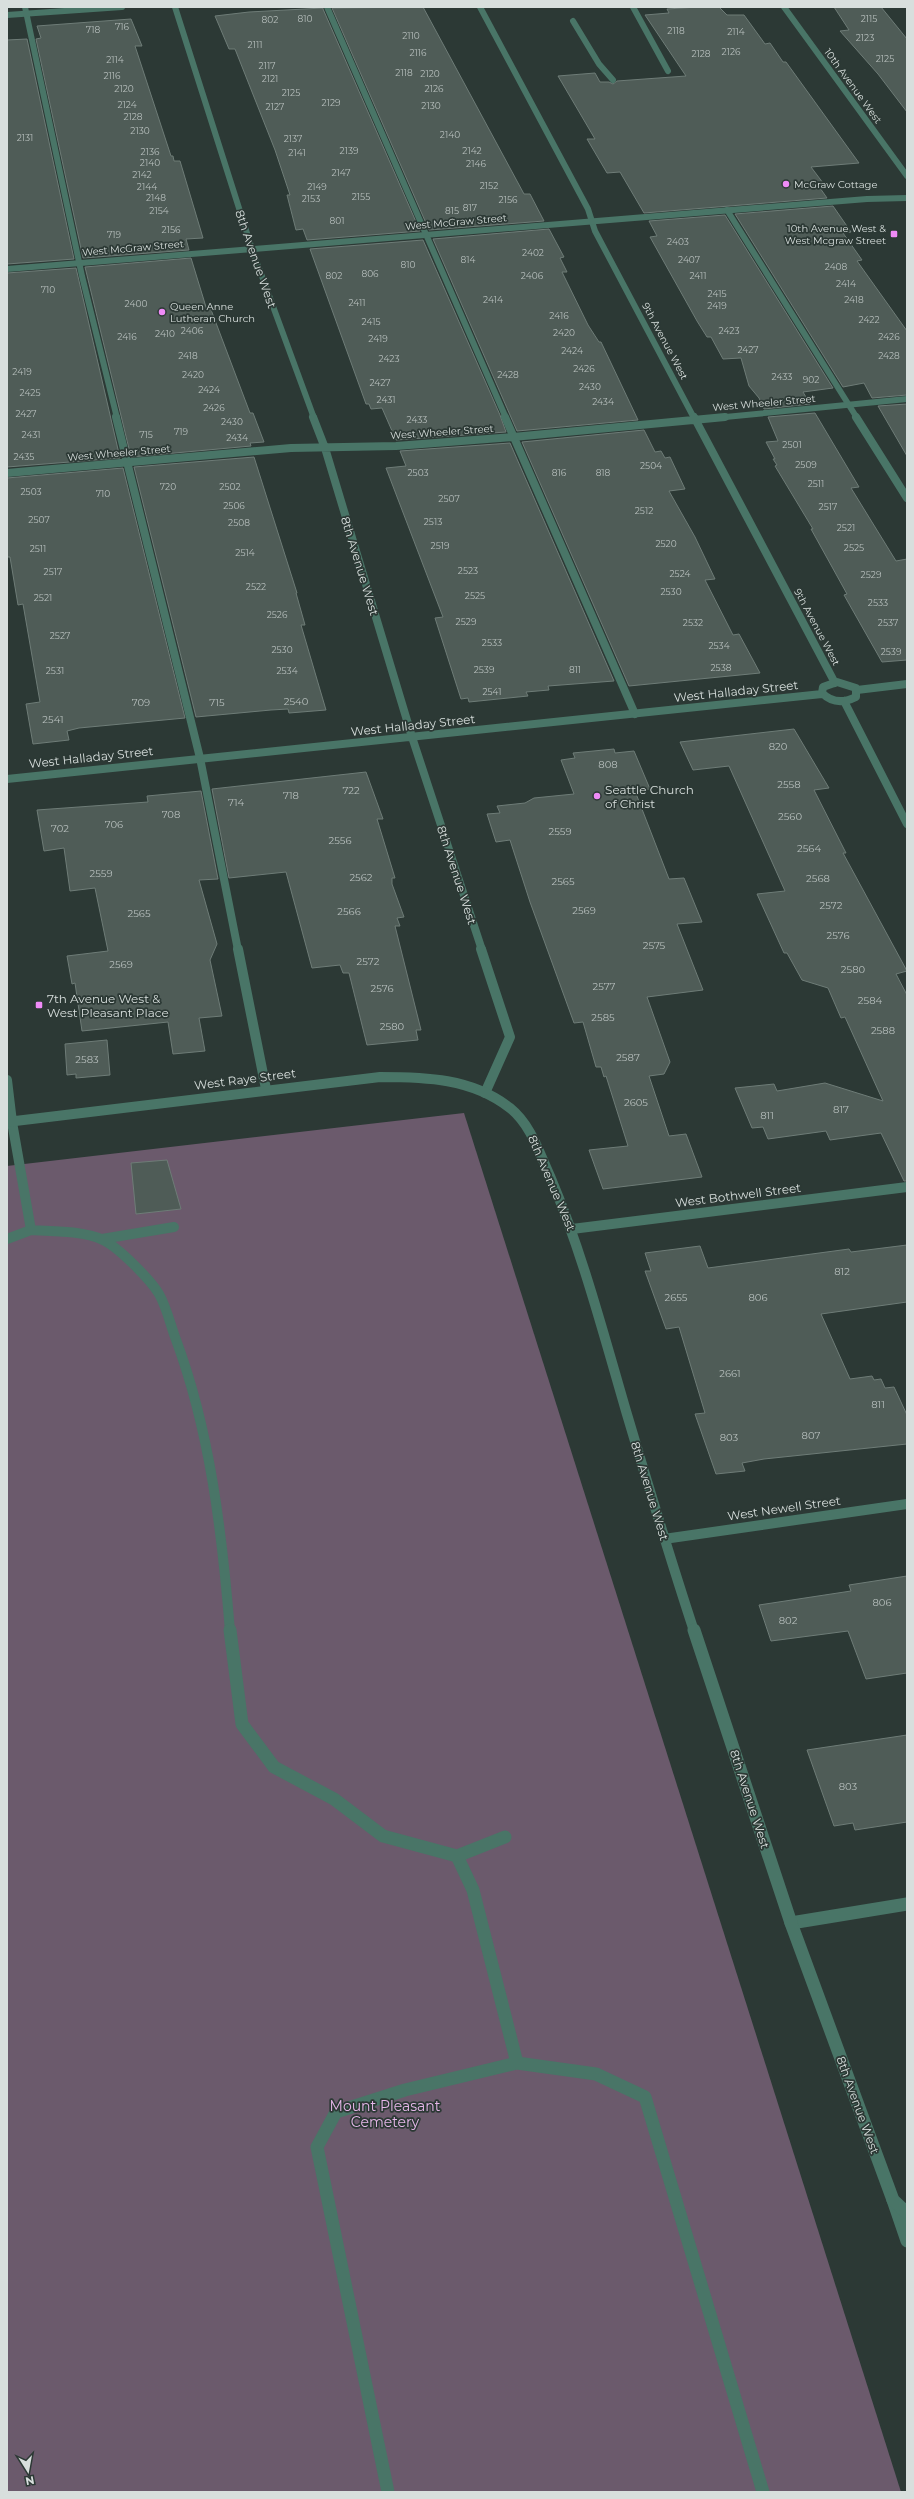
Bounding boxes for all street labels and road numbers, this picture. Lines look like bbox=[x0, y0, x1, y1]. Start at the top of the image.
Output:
street label: 10th Avenue West bbox=[821, 46, 885, 126]
street label: 8th Avenue West bbox=[232, 208, 280, 310]
street label: West McGraw Street bbox=[405, 211, 507, 233]
street label: West McGraw Street bbox=[82, 237, 184, 259]
street label: 9th Avenue West bbox=[639, 300, 691, 382]
street label: West Wheeler Street bbox=[712, 392, 816, 414]
street label: West Wheeler Street bbox=[390, 422, 494, 442]
street label: West Wheeler Street bbox=[67, 442, 171, 464]
street label: 8th Avenue West bbox=[338, 515, 382, 617]
street label: 9th Avenue West bbox=[791, 586, 843, 668]
street label: West Halladay Street bbox=[673, 677, 799, 705]
street label: West Halladay Street bbox=[350, 711, 476, 739]
street label: West Halladay Street bbox=[28, 743, 154, 771]
street label: 8th Avenue West bbox=[434, 824, 480, 926]
street label: West Raye Street bbox=[193, 1065, 297, 1093]
street label: 8th Avenue West bbox=[525, 1133, 579, 1233]
street label: West Bothwell Street bbox=[674, 1180, 802, 1210]
street label: 8th Avenue West bbox=[628, 1440, 672, 1542]
street label: West Newell Street bbox=[726, 1493, 842, 1523]
street label: 8th Avenue West bbox=[727, 1748, 773, 1850]
street label: 8th Avenue West bbox=[833, 2054, 883, 2156]

